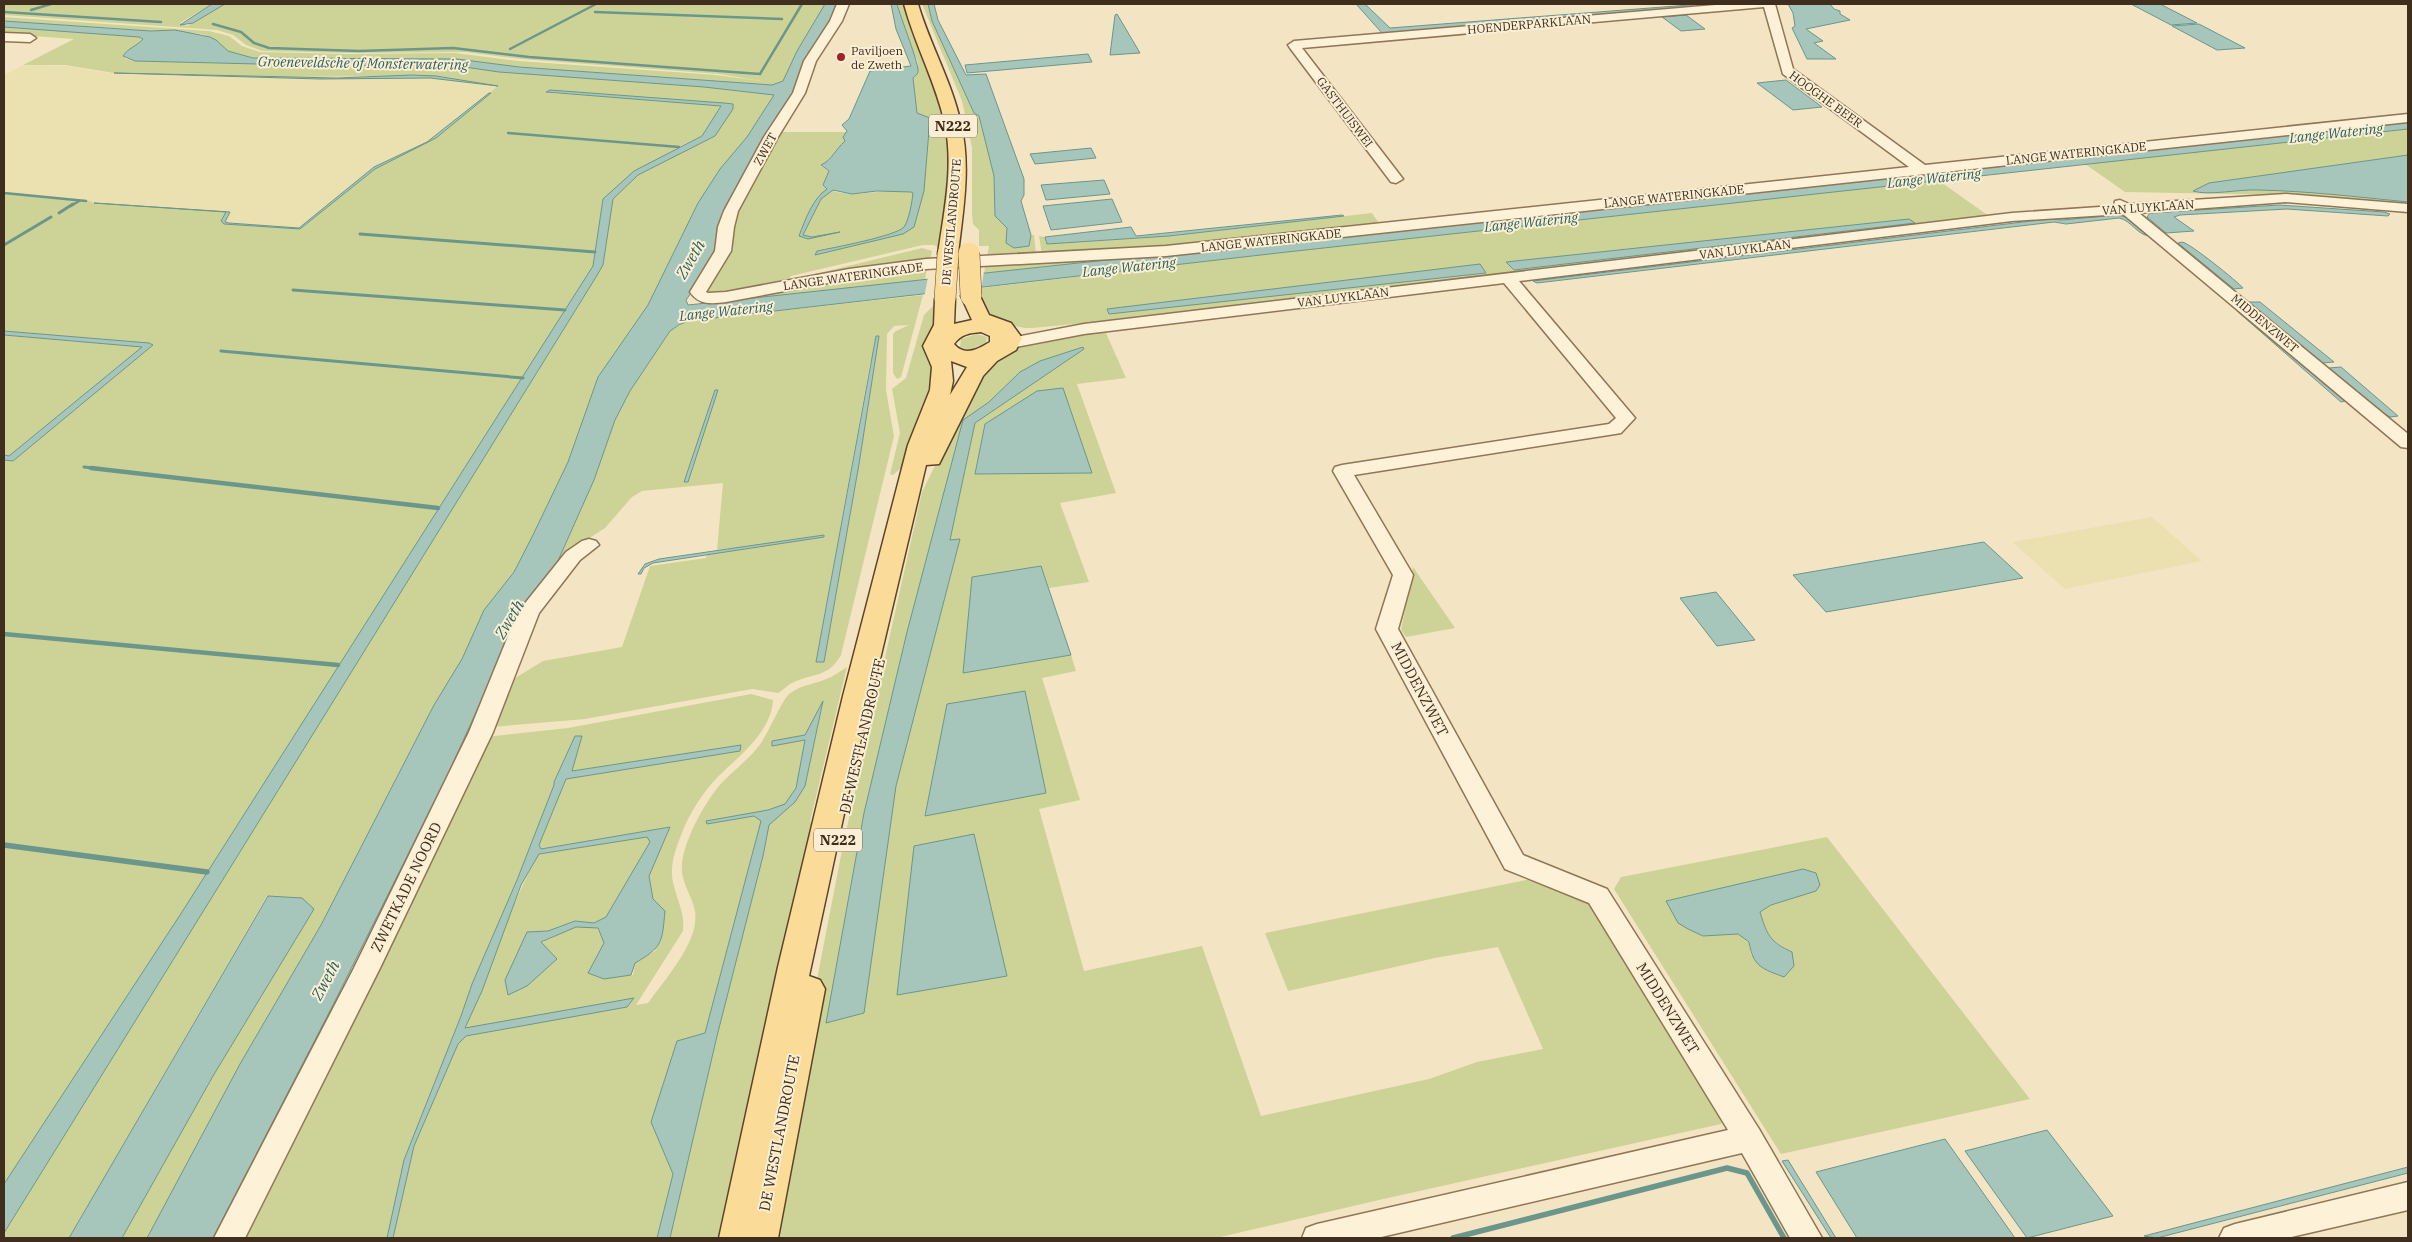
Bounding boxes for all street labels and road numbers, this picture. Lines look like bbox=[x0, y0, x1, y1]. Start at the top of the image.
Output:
street label: HOENDERPARKLAAN bbox=[1466, 11, 1592, 37]
street label: HOOGHE BEER bbox=[1786, 67, 1866, 131]
street label: GASTHUISWEI bbox=[1314, 74, 1376, 150]
road number: N222 bbox=[929, 114, 977, 138]
street label: ZWET bbox=[750, 130, 780, 168]
street label: LANGE WATERINGKADE bbox=[2005, 138, 2147, 168]
street label: DE WESTLANDROUTE bbox=[938, 158, 964, 286]
street label: LANGE WATERINGKADE bbox=[1603, 181, 1745, 211]
street label: VAN LUYKLAAN bbox=[2101, 196, 2195, 218]
street label: LANGE WATERINGKADE bbox=[1200, 225, 1342, 255]
street label: VAN LUYKLAAN bbox=[1698, 236, 1792, 262]
street label: LANGE WATERINGKADE bbox=[782, 259, 924, 293]
street label: VAN LUYKLAAN bbox=[1296, 284, 1390, 310]
street label: MIDDENZWET bbox=[2228, 290, 2302, 356]
street label: MIDDENZWET bbox=[1387, 639, 1453, 740]
street label: DE WESTLANDROUTE bbox=[835, 656, 889, 816]
street label: ZWETKADE NOORD bbox=[366, 819, 446, 955]
road number: N222 bbox=[814, 828, 862, 852]
street label: MIDDENZWET bbox=[1632, 959, 1704, 1057]
street label: DE WESTLANDROUTE bbox=[755, 1053, 803, 1213]

